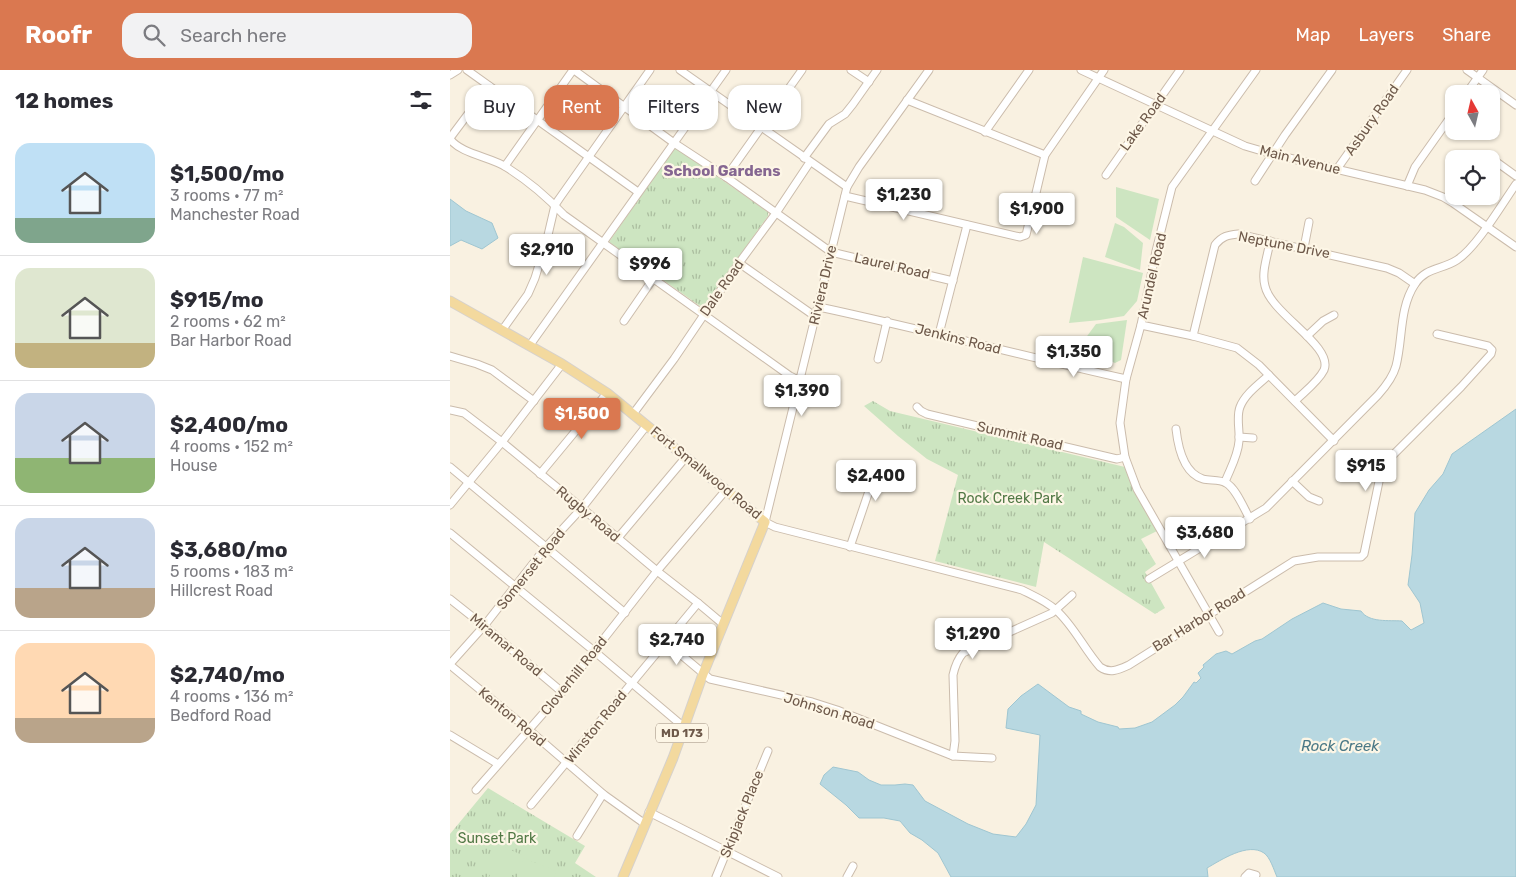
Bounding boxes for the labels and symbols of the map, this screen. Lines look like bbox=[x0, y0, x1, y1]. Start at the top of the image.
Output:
street label: Asbury Road bbox=[1341, 81, 1403, 159]
north arrow bbox=[1445, 85, 1500, 140]
street label: Lake Road bbox=[1116, 90, 1170, 154]
street label: Main Avenue bbox=[1258, 142, 1342, 178]
district label: School Gardens bbox=[663, 162, 781, 180]
pin: $1,230 bbox=[863, 178, 945, 221]
pin: $1,900 bbox=[996, 192, 1078, 235]
street label: Neptune Drive bbox=[1237, 228, 1332, 262]
street label: Arundel Road bbox=[1134, 231, 1170, 321]
pin: $2,910 bbox=[506, 234, 588, 276]
street label: Riviera Drive bbox=[806, 243, 840, 327]
pin: $996 bbox=[620, 248, 680, 290]
street label: Laurel Road bbox=[853, 249, 931, 283]
street label: Dale Road bbox=[696, 256, 748, 320]
street label: Jenkins Road bbox=[913, 320, 1003, 358]
pin: $1,350 bbox=[1033, 336, 1115, 378]
pin: $1,390 bbox=[761, 374, 843, 417]
pin: $1,500 bbox=[541, 398, 623, 440]
street label: Summit Road bbox=[975, 418, 1065, 454]
street label: Fort Smallwood Road bbox=[647, 423, 765, 523]
pin: $915 bbox=[1336, 450, 1396, 492]
pin: $2,400 bbox=[835, 460, 917, 502]
street label: Rugby Road bbox=[553, 482, 623, 546]
park label: Rock Creek Park bbox=[957, 490, 1063, 507]
pin: $3,680 bbox=[1164, 516, 1246, 559]
street label: Somerset Road bbox=[493, 525, 569, 613]
street label: Bar Harbor Road bbox=[1149, 585, 1249, 655]
street label: Miramar Road bbox=[466, 610, 546, 680]
pin: $1,290 bbox=[932, 618, 1014, 660]
pin: $2,740 bbox=[636, 624, 718, 666]
street label: Cloverhill Road bbox=[537, 633, 611, 719]
street label: Kenton Road bbox=[475, 684, 549, 750]
street label: Winston Road bbox=[561, 687, 631, 767]
street label: Johnson Road bbox=[781, 689, 877, 733]
road number: MD 173 bbox=[656, 724, 708, 742]
water label: Rock Creek bbox=[1301, 737, 1379, 755]
street label: Skipjack Place bbox=[717, 768, 767, 860]
park label: Sunset Park bbox=[458, 830, 537, 847]

